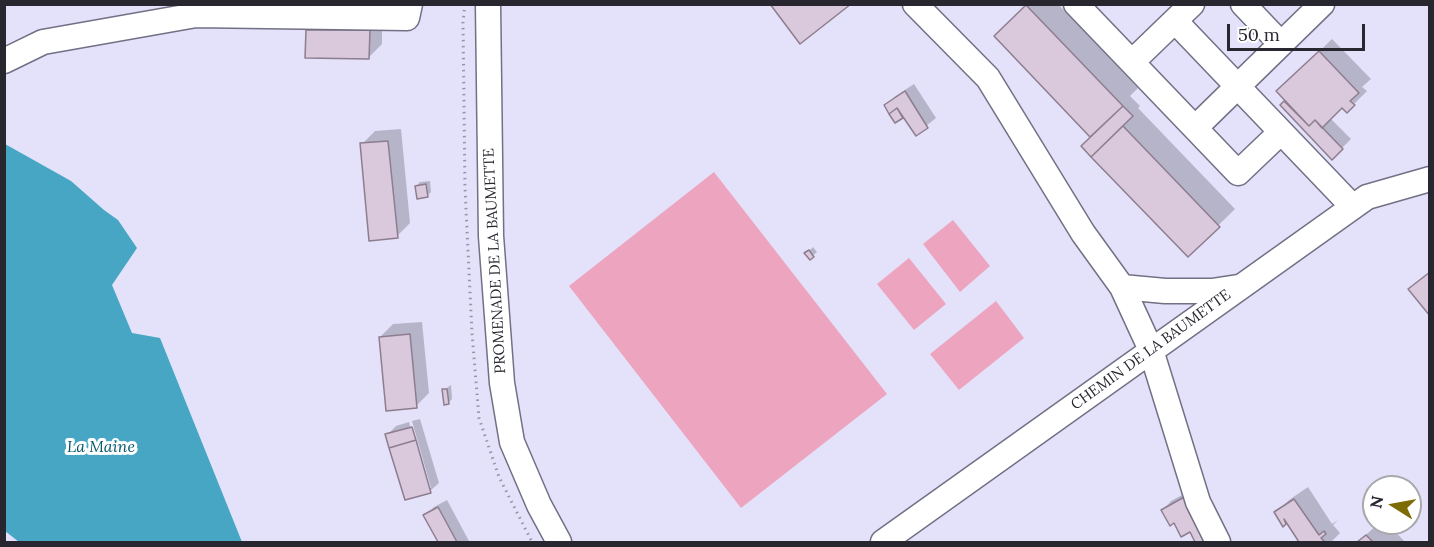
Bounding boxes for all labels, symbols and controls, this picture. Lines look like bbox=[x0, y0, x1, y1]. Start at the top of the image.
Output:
scale bar bbox=[1230, 12, 1368, 50]
text: 50 m bbox=[1238, 23, 1280, 46]
street label: PROMENADE DE LA BAUMETTE bbox=[480, 148, 510, 374]
street label: CHEMIN DE LA BAUMETTE bbox=[1068, 286, 1234, 414]
water label: La Maine bbox=[67, 437, 135, 457]
north arrow bbox=[1362, 475, 1422, 535]
text: N bbox=[1365, 494, 1387, 510]

